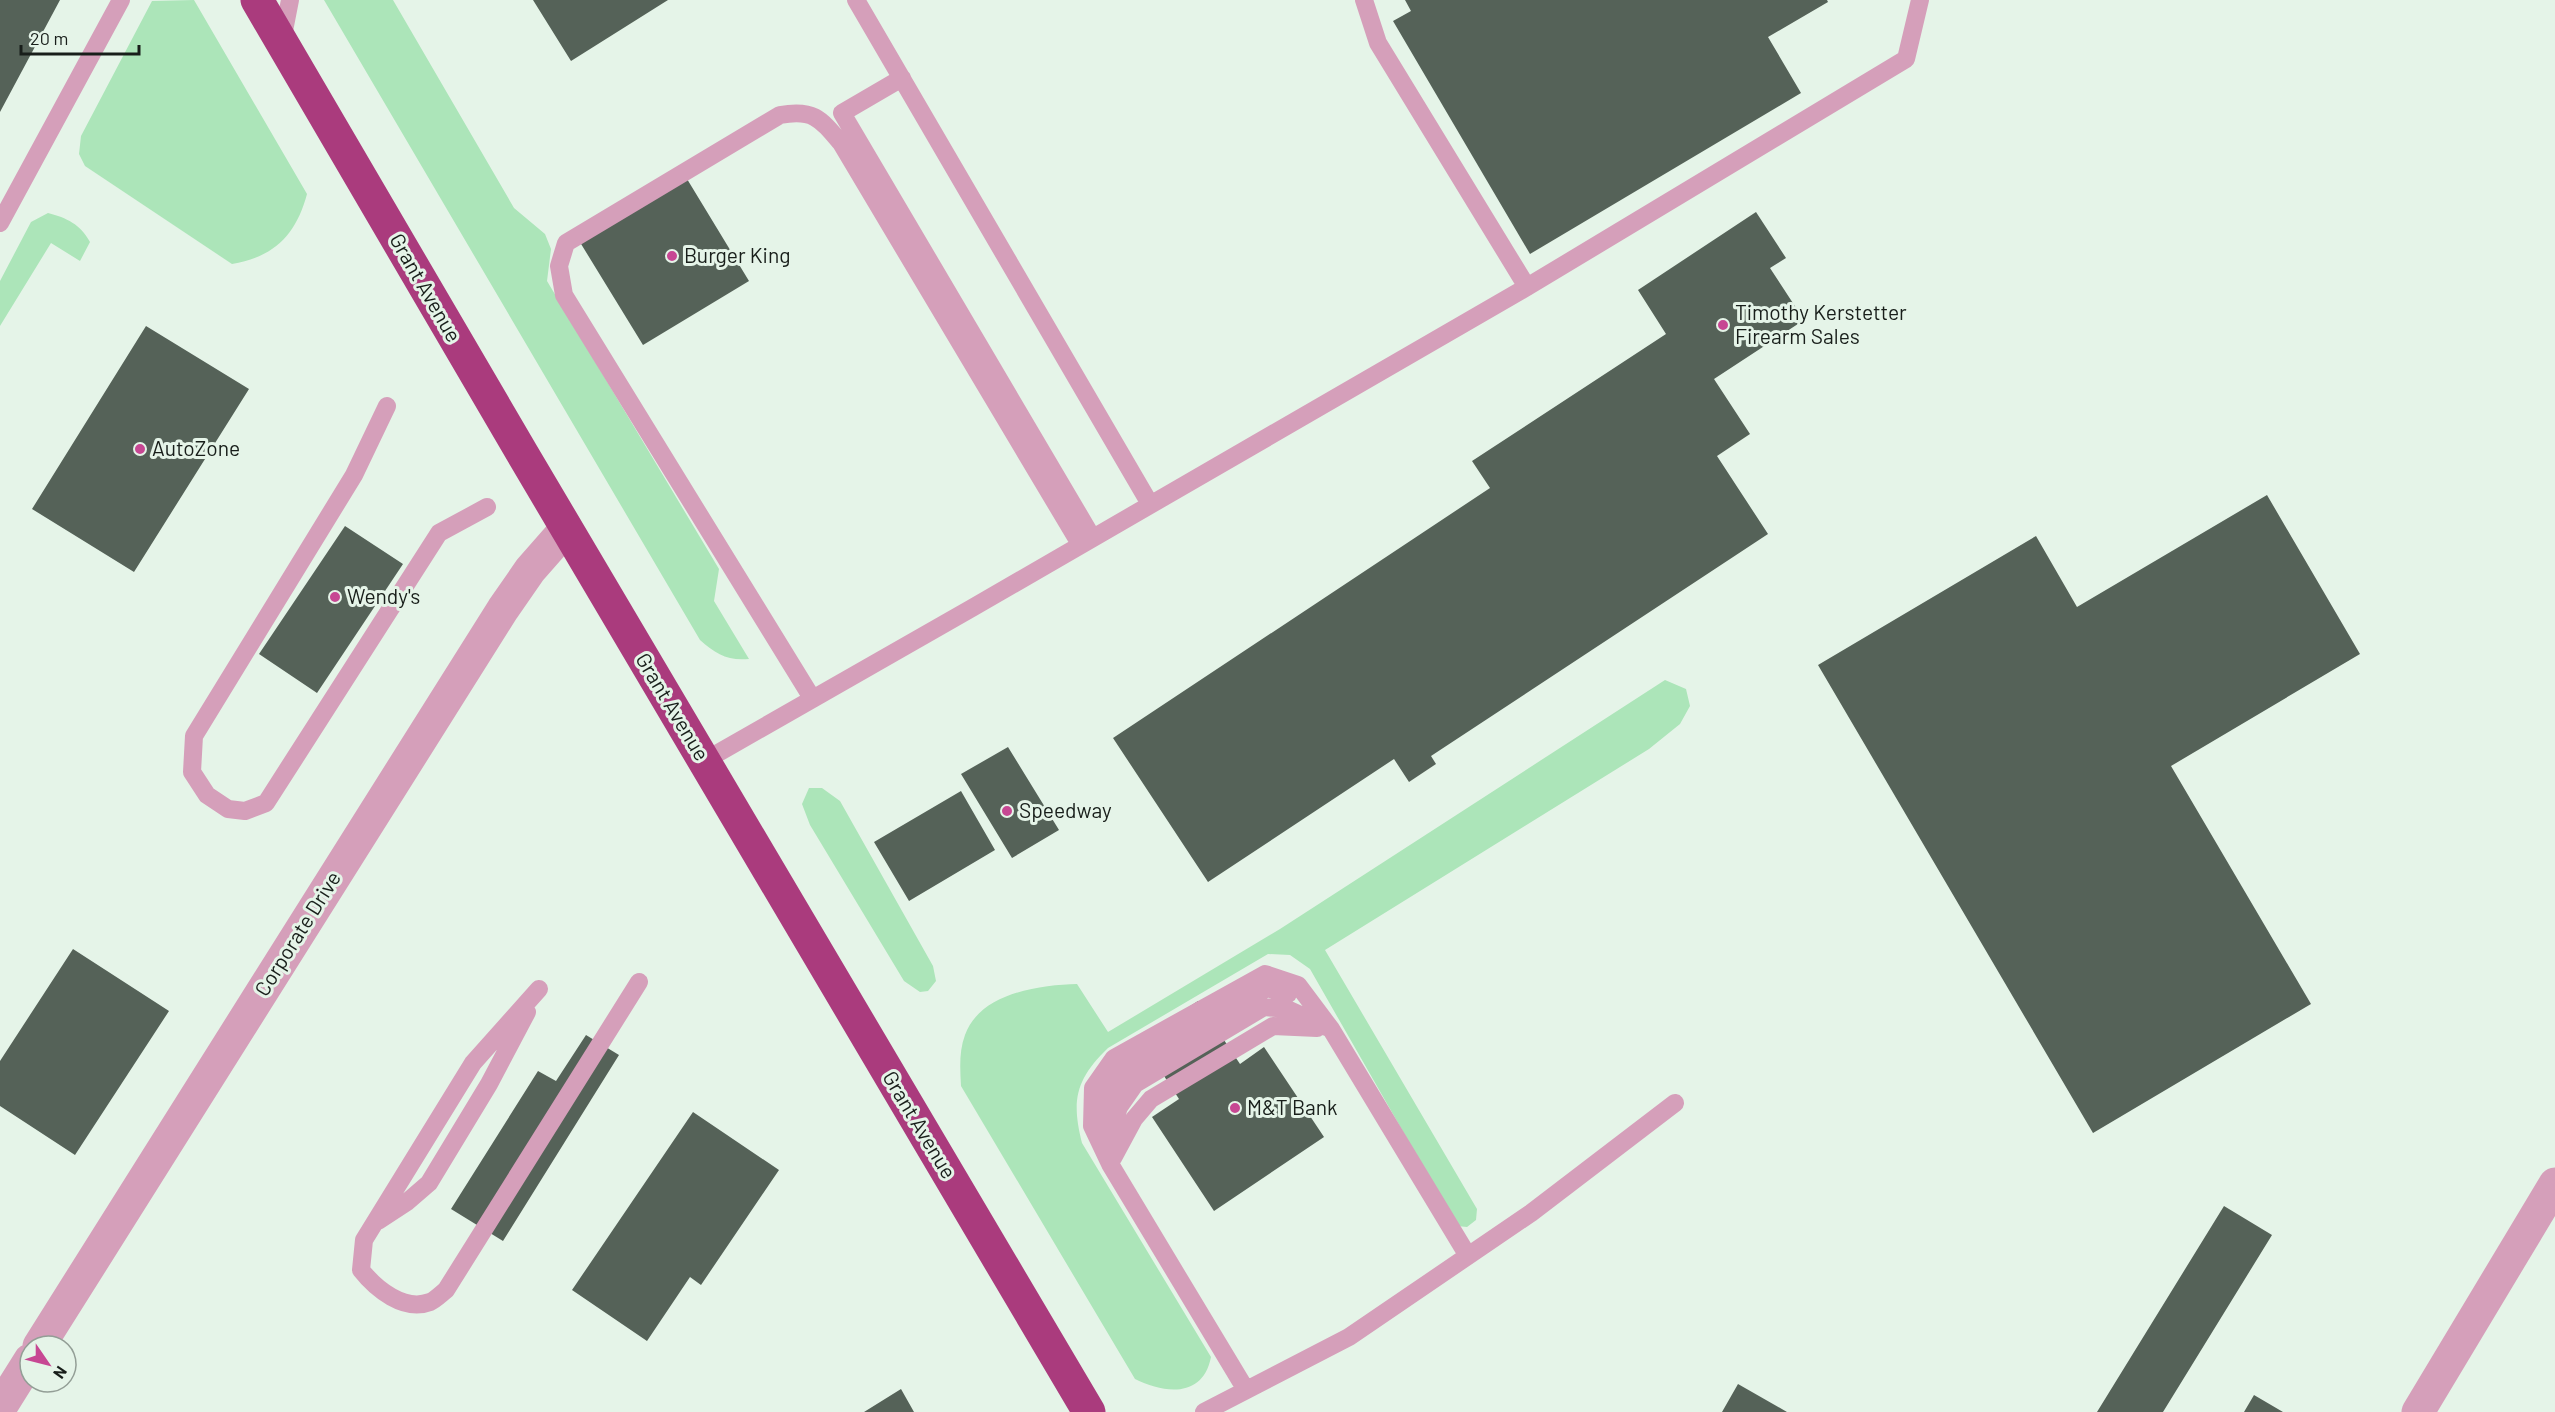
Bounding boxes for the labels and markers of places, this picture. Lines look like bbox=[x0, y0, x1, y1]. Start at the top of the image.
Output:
place label: Burger King bbox=[684, 242, 791, 267]
marker: Burger King bbox=[665, 249, 679, 263]
place label: Timothy Kerstetter Firearm Sales bbox=[1735, 299, 1907, 348]
marker: Timothy Kerstetter Firearm Sales bbox=[1716, 318, 1730, 332]
place label: AutoZone bbox=[152, 435, 240, 460]
marker: AutoZone bbox=[133, 442, 147, 456]
place label: Wendy's bbox=[347, 583, 420, 608]
marker: Wendy's bbox=[328, 590, 342, 604]
place label: Speedway bbox=[1019, 797, 1112, 822]
marker: Speedway bbox=[1000, 804, 1014, 818]
place label: M&T Bank bbox=[1247, 1094, 1338, 1119]
marker: M&T Bank bbox=[1228, 1101, 1242, 1115]

